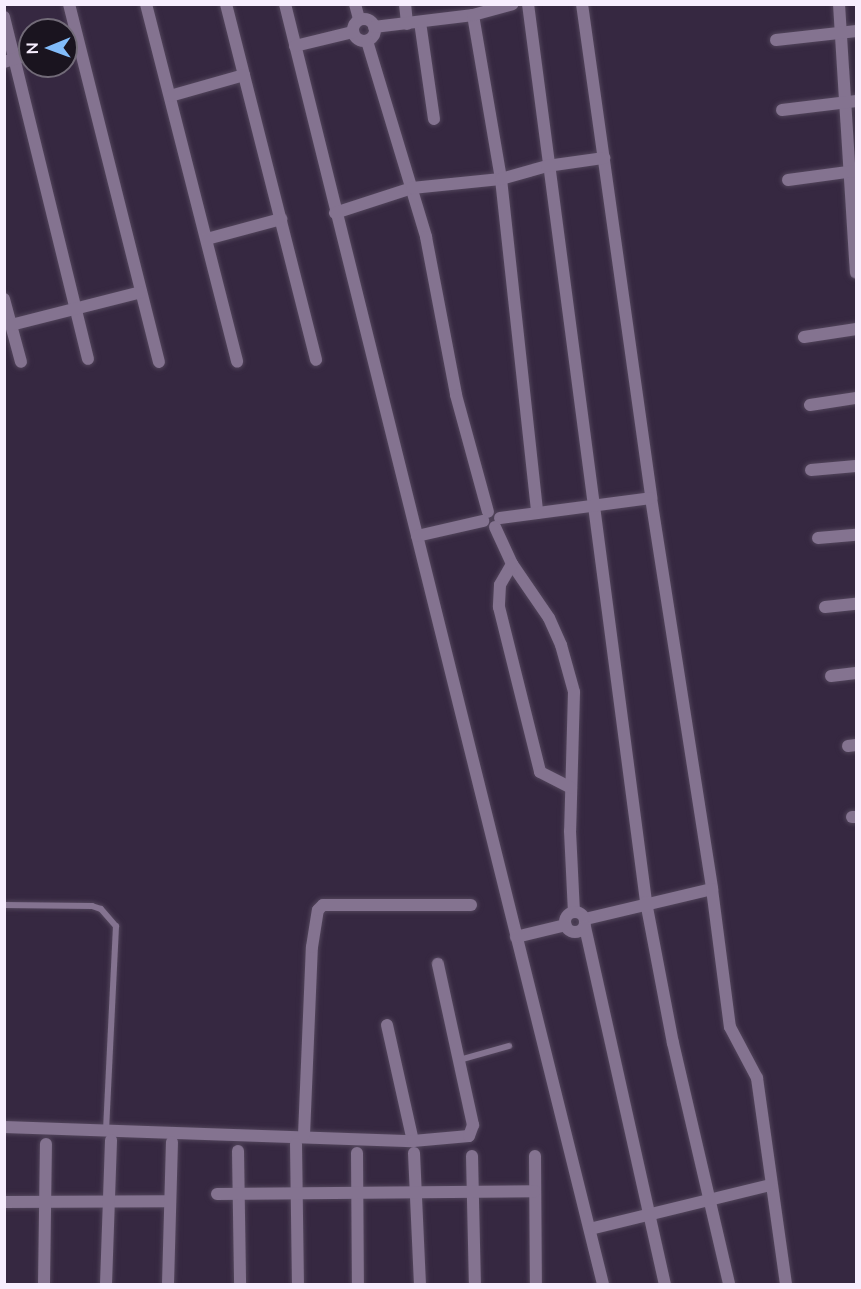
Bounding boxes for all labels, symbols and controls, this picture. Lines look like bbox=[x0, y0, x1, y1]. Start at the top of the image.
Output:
north arrow bbox=[18, 18, 78, 78]
text: N bbox=[22, 42, 42, 54]

